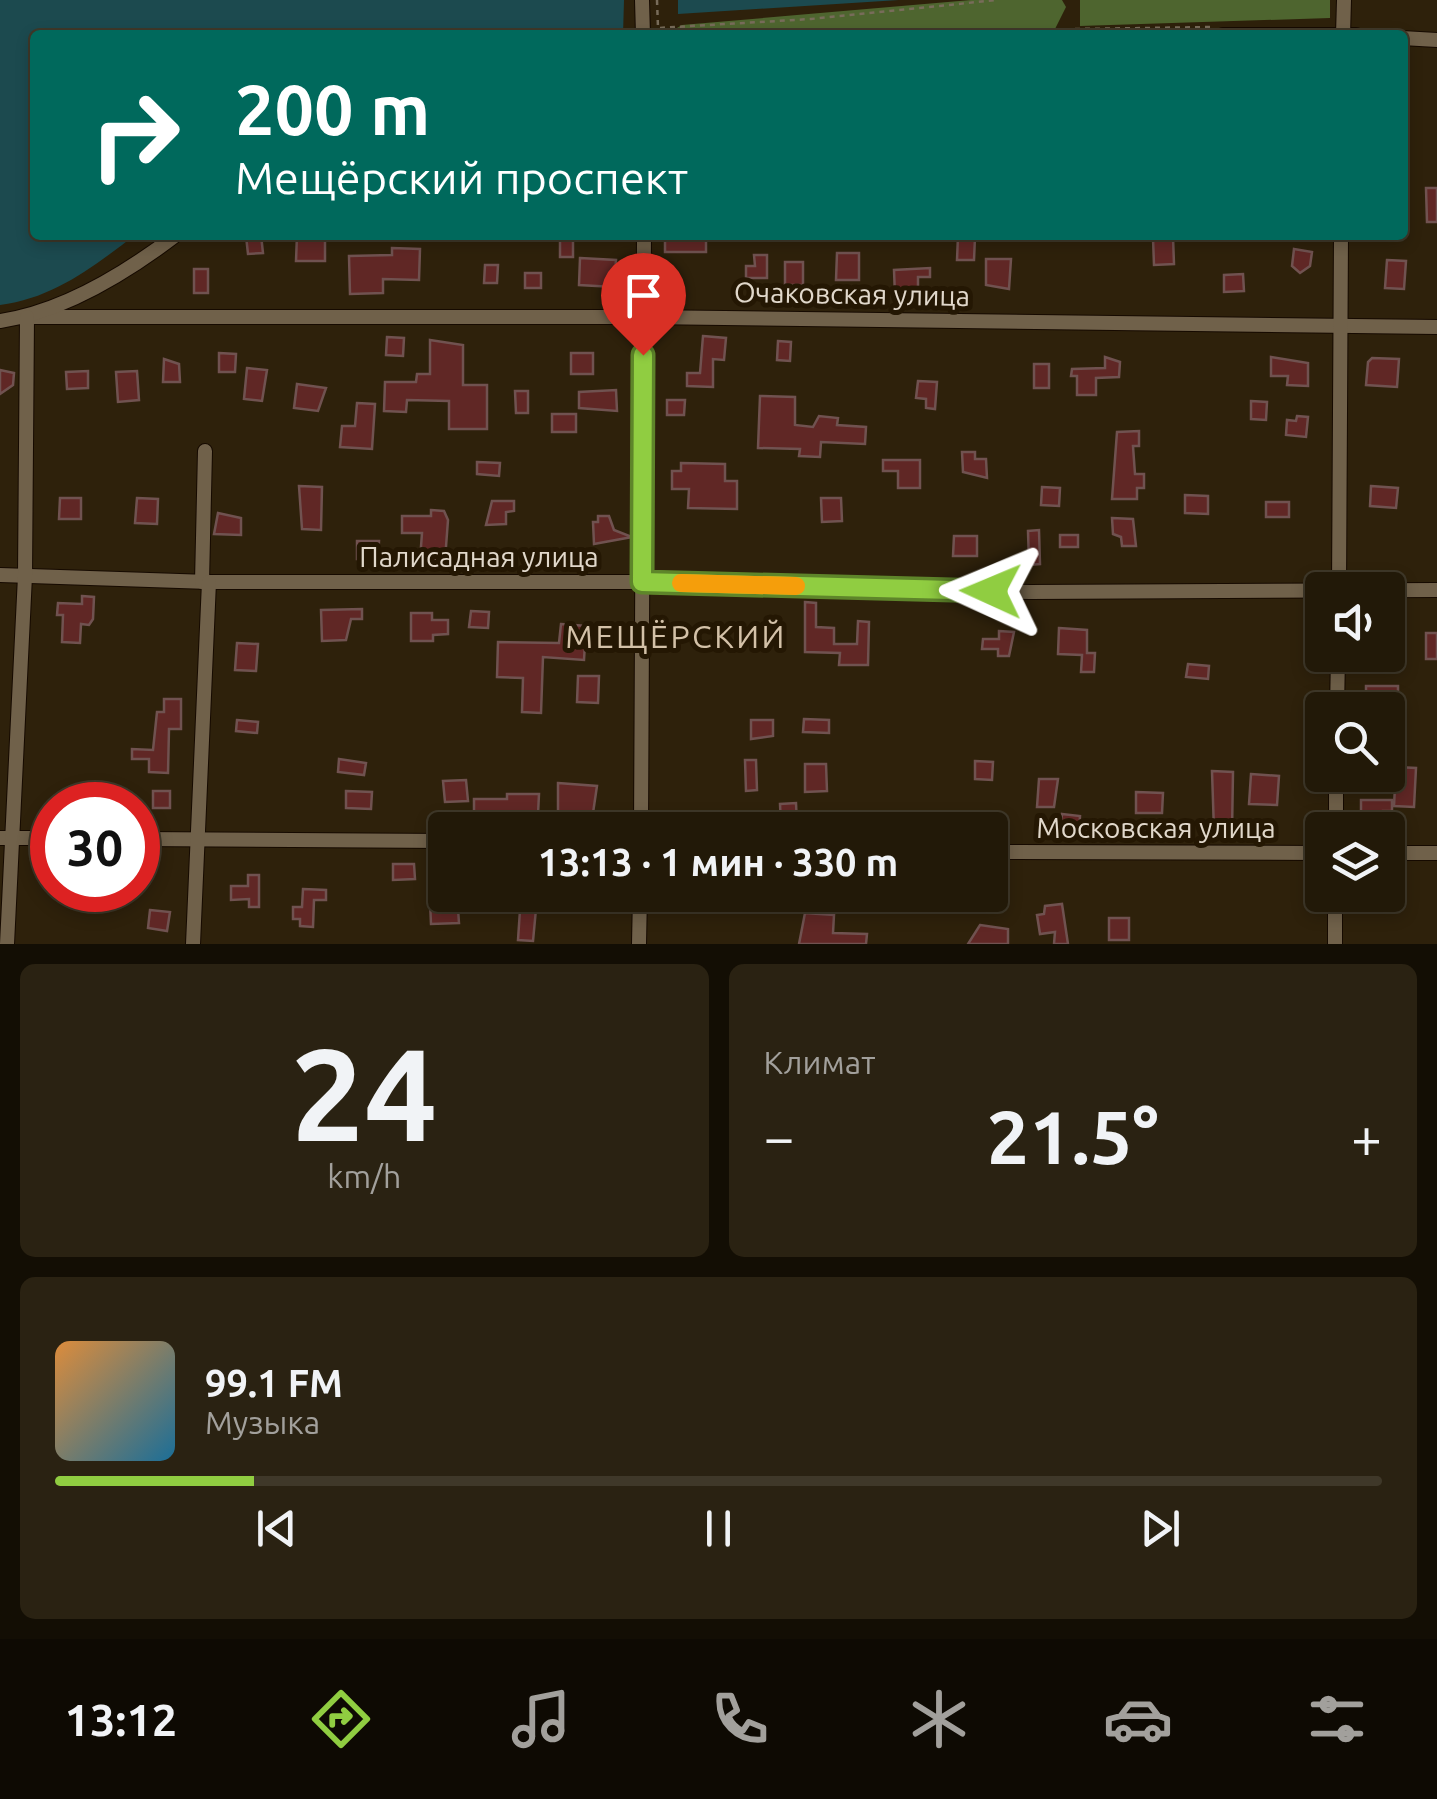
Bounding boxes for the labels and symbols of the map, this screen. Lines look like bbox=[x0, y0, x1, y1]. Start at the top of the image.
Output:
pin bbox=[601, 253, 686, 356]
street label: Очаковская улица bbox=[734, 276, 970, 311]
position arrow bbox=[939, 539, 1043, 643]
street label: Палисадная улица bbox=[359, 541, 599, 572]
district label: МЕЩЁРСКИЙ bbox=[565, 618, 787, 654]
speed limit sign: 30 bbox=[30, 782, 160, 912]
street label: Московская улица bbox=[1036, 812, 1276, 843]

